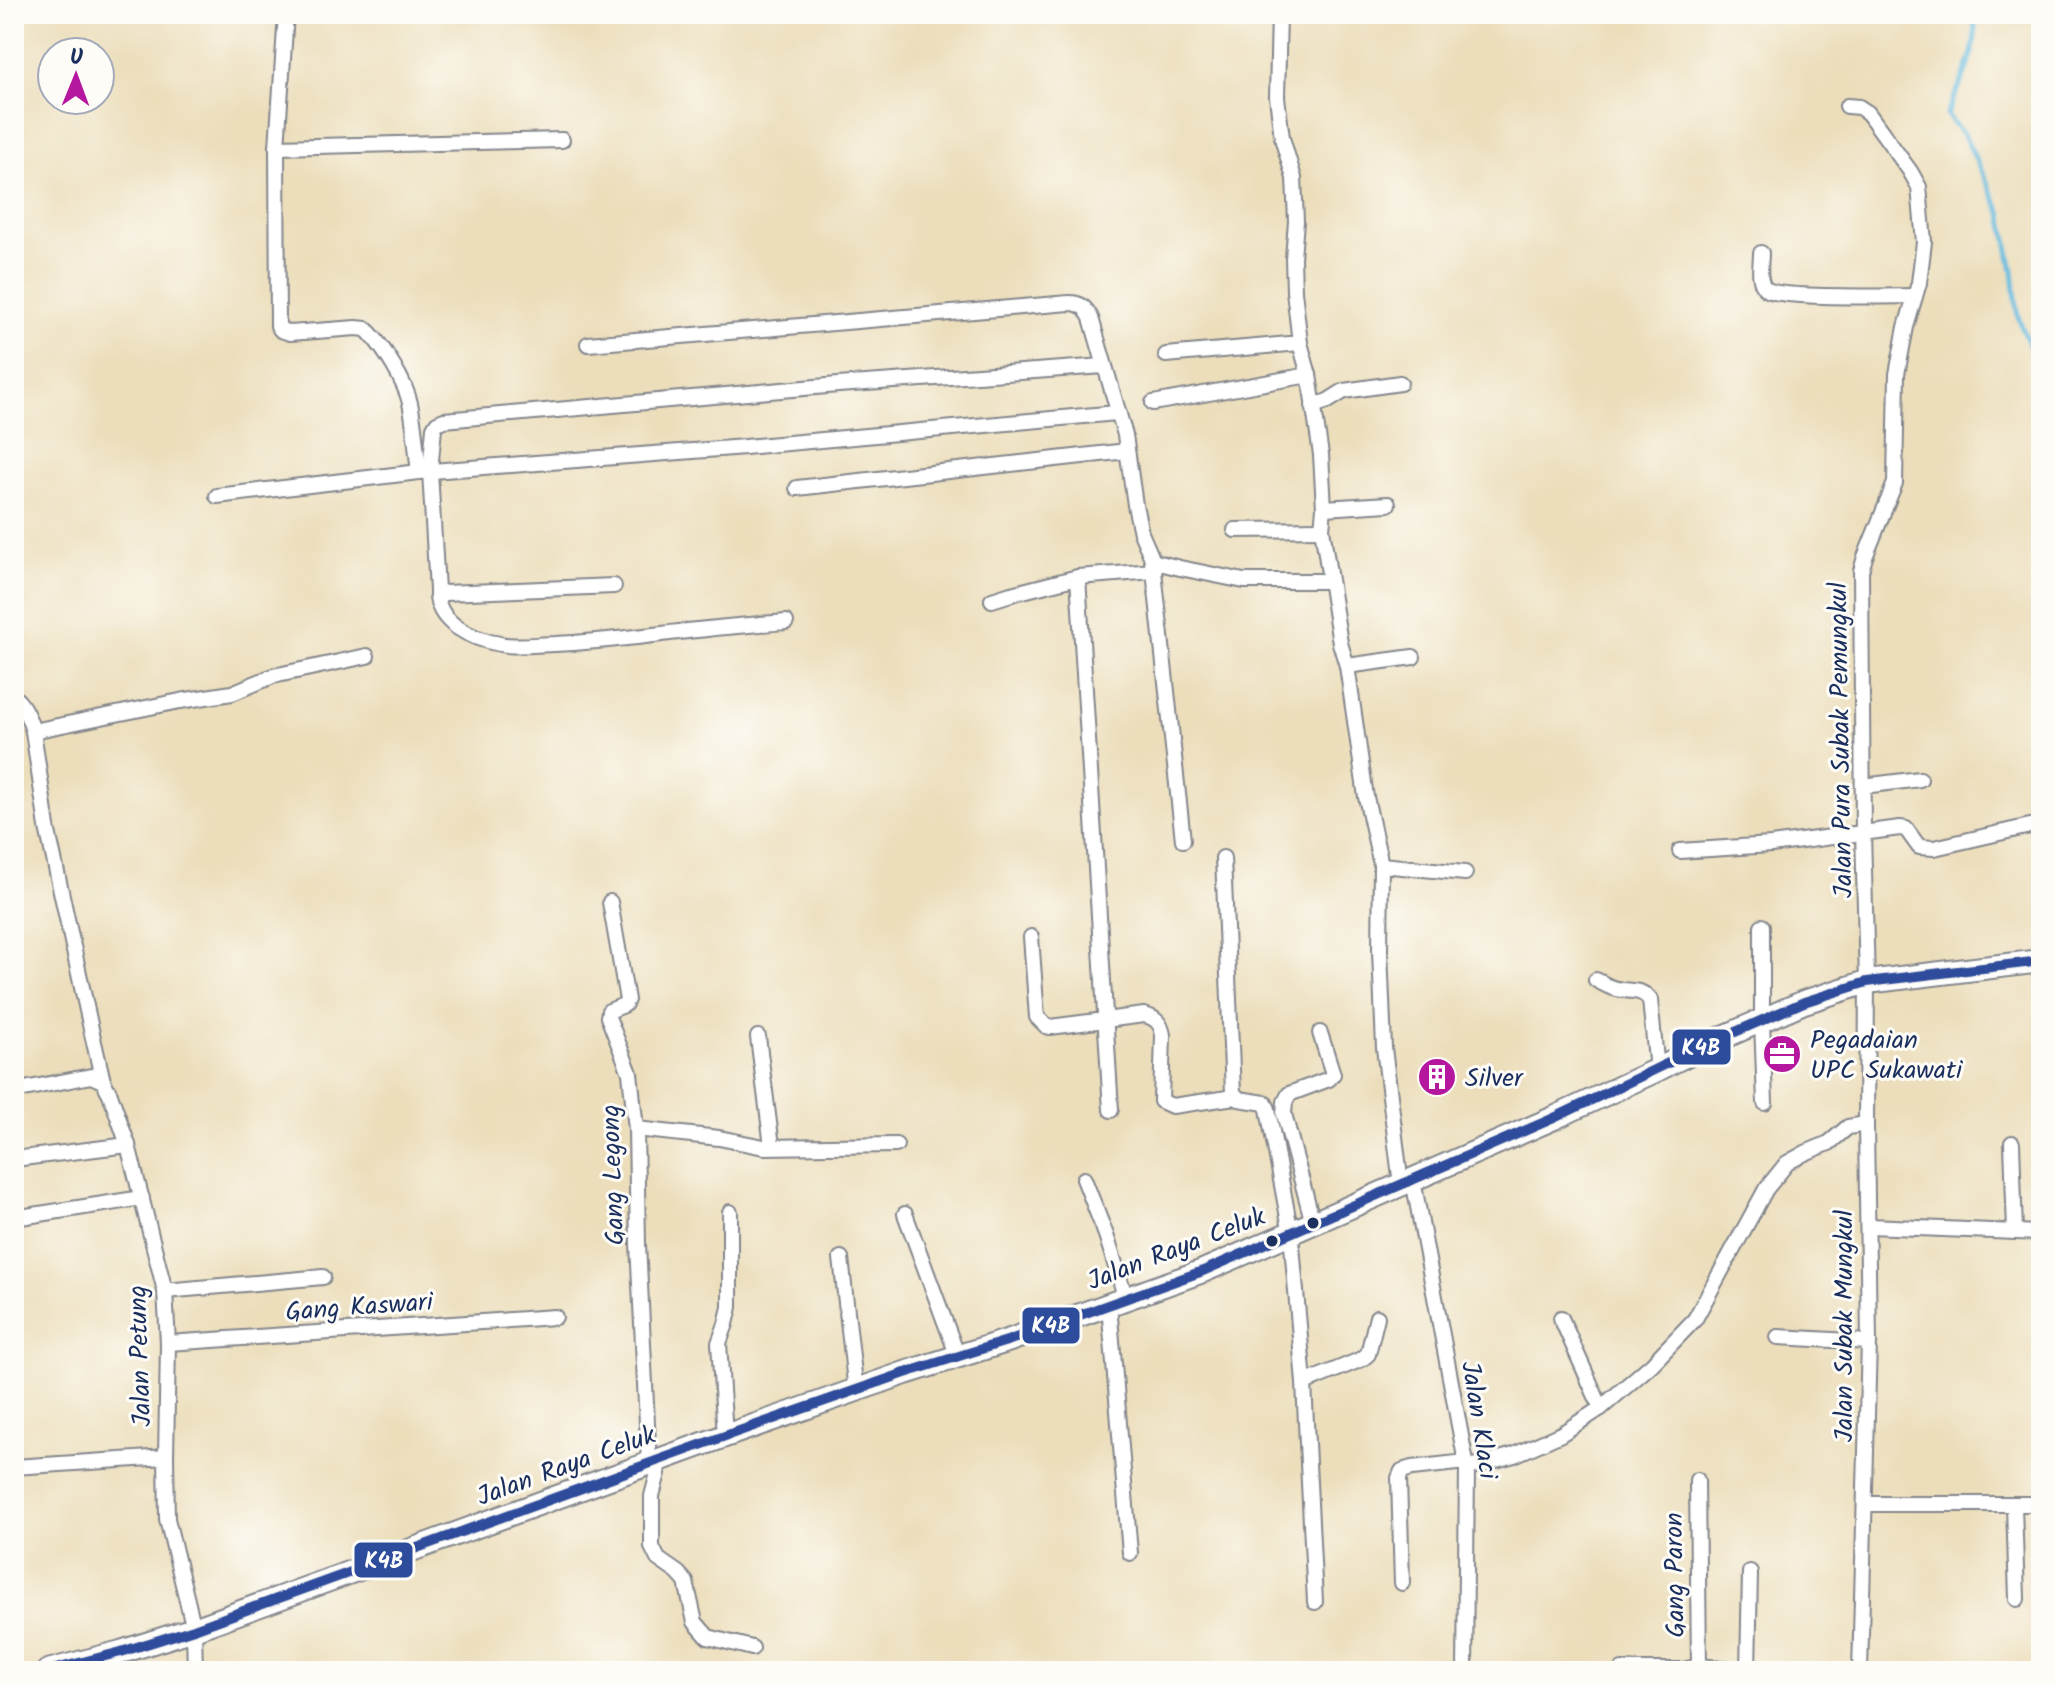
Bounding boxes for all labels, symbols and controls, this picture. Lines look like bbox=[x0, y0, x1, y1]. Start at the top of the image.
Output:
north arrow bbox=[36, 36, 116, 116]
text: U bbox=[69, 41, 83, 76]
street label: Jalan Pura Subak Pemungkul bbox=[1818, 582, 1866, 898]
place label: Pegadaian UPC Sukawati bbox=[1810, 1020, 1964, 1092]
line badge: K4B bbox=[1671, 1028, 1732, 1066]
text: K4B bbox=[1682, 1032, 1720, 1067]
office icon: Pegadaian UPC Sukawati bbox=[1761, 1033, 1803, 1075]
building icon: Silver bbox=[1416, 1056, 1458, 1098]
place label: Silver bbox=[1465, 1058, 1524, 1100]
street label: Gang Legong bbox=[591, 1104, 637, 1246]
street label: Jalan Raya Celuk bbox=[1082, 1196, 1273, 1303]
street label: Jalan Subak Mungkul bbox=[1824, 1210, 1866, 1442]
unlabelled marker bbox=[1305, 1215, 1321, 1231]
unlabelled marker bbox=[1264, 1233, 1280, 1249]
street label: Gang Kaswari bbox=[284, 1282, 436, 1334]
street label: Jalan Petung bbox=[118, 1284, 164, 1428]
line badge: K4B bbox=[1021, 1306, 1081, 1345]
text: K4B bbox=[1032, 1310, 1070, 1345]
street label: Jalan Klaci bbox=[1448, 1358, 1508, 1484]
street label: Jalan Raya Celuk bbox=[471, 1415, 663, 1519]
street label: Gang Paron bbox=[1654, 1512, 1698, 1638]
line badge: K4B bbox=[353, 1541, 414, 1579]
text: K4B bbox=[365, 1545, 403, 1580]

